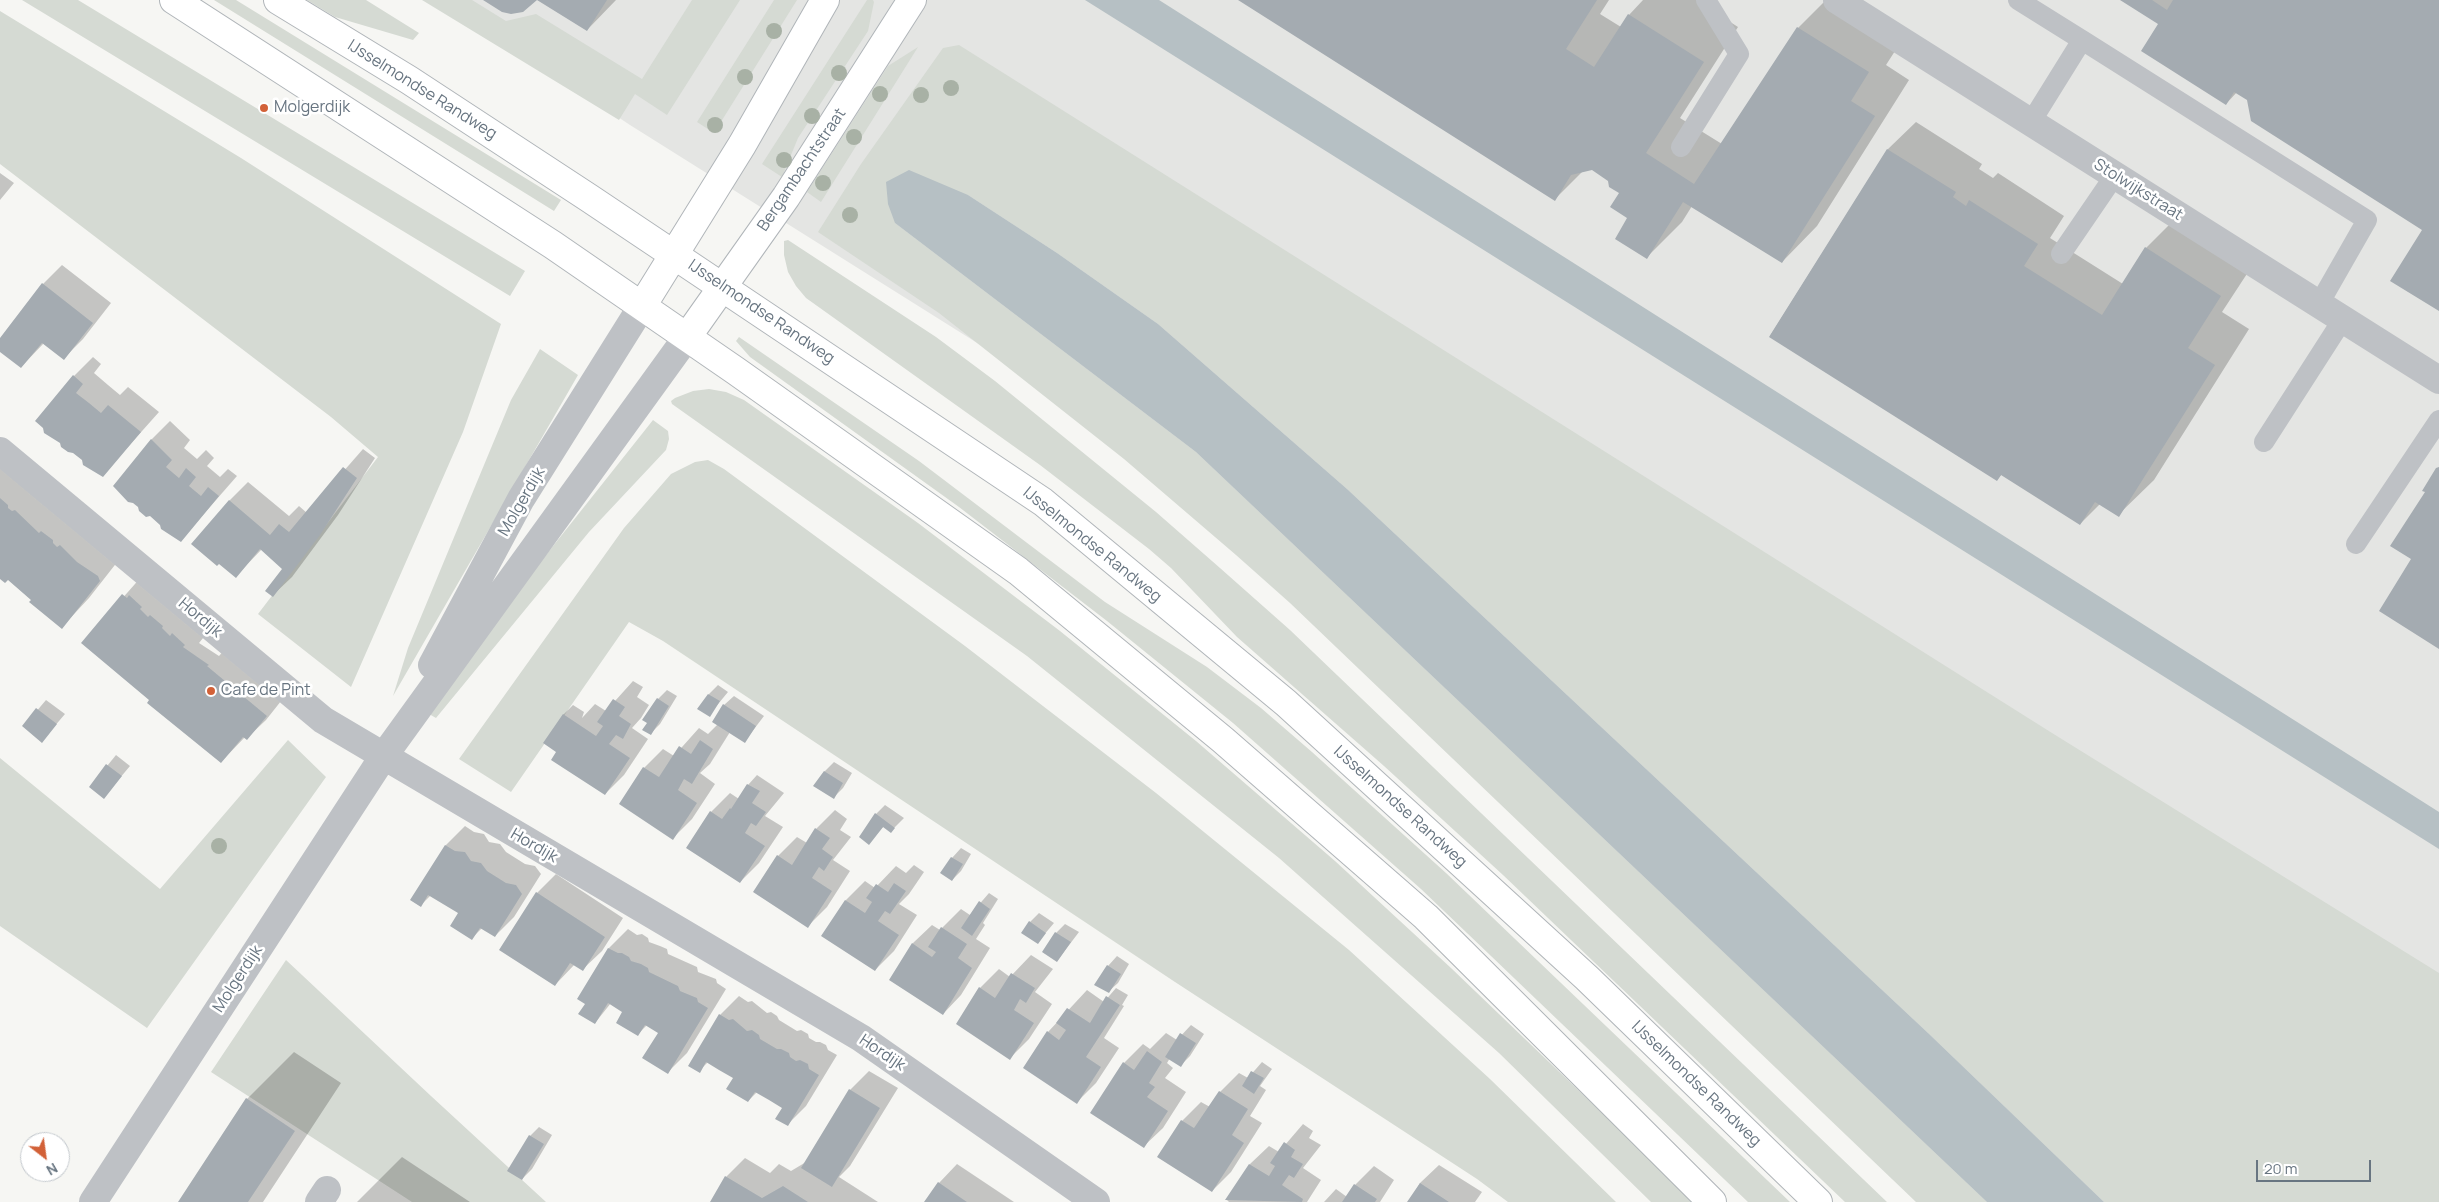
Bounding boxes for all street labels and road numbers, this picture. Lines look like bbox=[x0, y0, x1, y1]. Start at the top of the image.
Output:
street label: IJsselmondse Randweg bbox=[344, 36, 500, 144]
street label: Bergambachtstraat bbox=[754, 105, 850, 235]
street label: Stolwijkstraat bbox=[2090, 155, 2186, 225]
street label: IJsselmondse Randweg bbox=[684, 256, 838, 368]
street label: Molgerdijk bbox=[495, 464, 549, 540]
street label: IJsselmondse Randweg bbox=[1019, 483, 1165, 607]
street label: Hordijk bbox=[174, 594, 226, 642]
street label: IJsselmondse Randweg bbox=[1329, 742, 1471, 872]
street label: Hordijk bbox=[507, 825, 561, 867]
street label: Molgerdijk bbox=[209, 942, 267, 1016]
street label: IJsselmondse Randweg bbox=[1627, 1017, 1765, 1151]
street label: Hordijk bbox=[855, 1031, 909, 1075]

